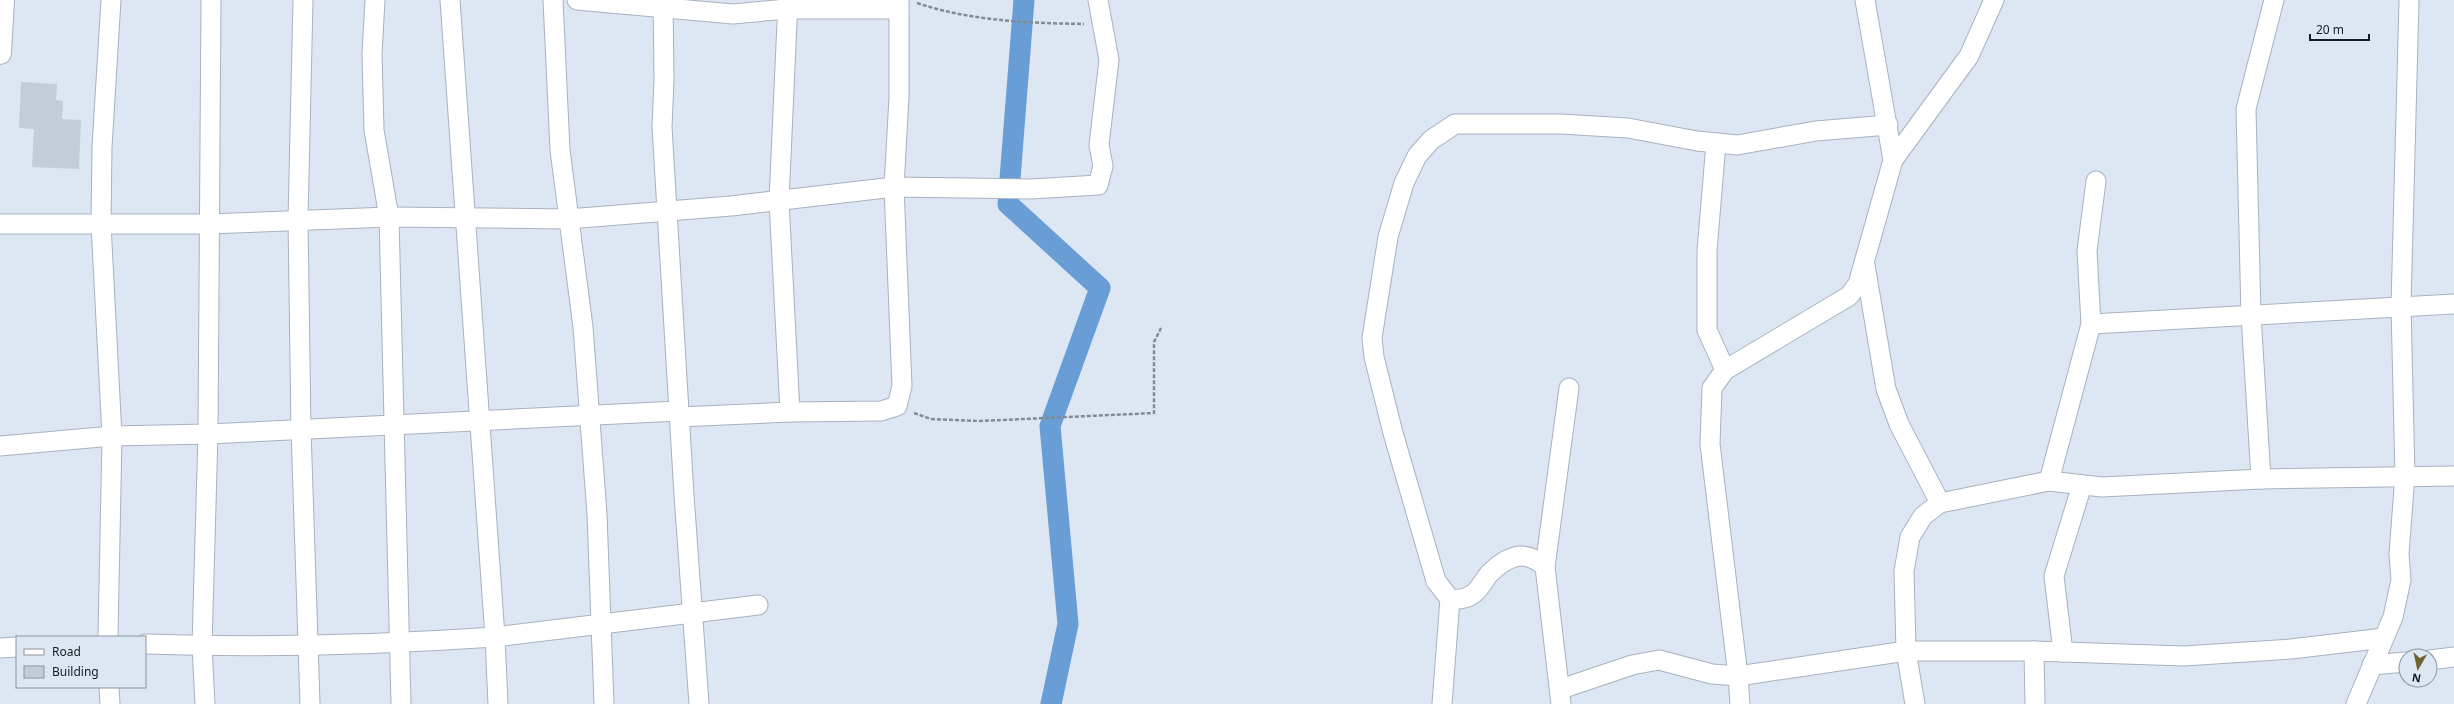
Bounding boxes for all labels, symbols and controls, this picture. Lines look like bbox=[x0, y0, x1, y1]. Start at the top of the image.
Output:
scale bar bbox=[2310, 16, 2369, 42]
text: 20 m bbox=[2316, 21, 2344, 38]
legend bbox=[16, 636, 146, 688]
text: Road bbox=[52, 643, 81, 660]
north arrow bbox=[2398, 648, 2438, 688]
text: Building bbox=[52, 663, 99, 680]
text: N bbox=[2411, 670, 2422, 686]

